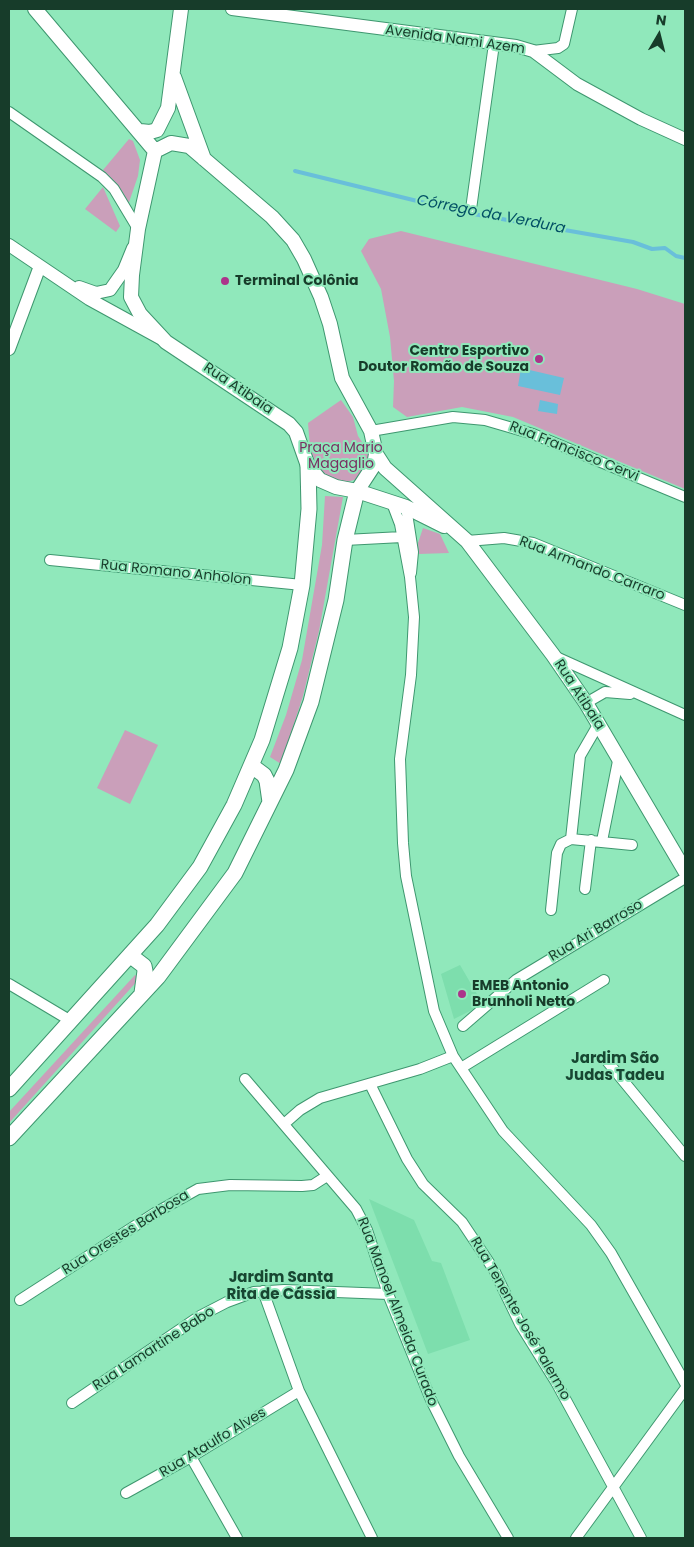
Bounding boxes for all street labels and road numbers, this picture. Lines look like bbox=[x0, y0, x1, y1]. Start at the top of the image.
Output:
street label: Avenida Nami Azem bbox=[384, 22, 526, 58]
street label: Rua Atibaia bbox=[200, 360, 276, 418]
street label: Rua Francisco Cervi bbox=[507, 418, 641, 486]
street label: Rua Armando Carraro bbox=[517, 533, 667, 605]
street label: Rua Romano Anholon bbox=[100, 557, 252, 589]
street label: Rua Atibaia bbox=[550, 657, 608, 733]
street label: Rua Ari Barroso bbox=[546, 896, 646, 966]
street label: Rua Orestes Barbosa bbox=[60, 1187, 192, 1279]
street label: Rua Manoel Almeida Curado bbox=[353, 1215, 441, 1409]
street label: Rua Tenente José Palermo bbox=[466, 1235, 574, 1403]
street label: Rua Lamartine Babo bbox=[90, 1303, 218, 1395]
street label: Rua Ataulfo Alves bbox=[157, 1405, 269, 1481]

